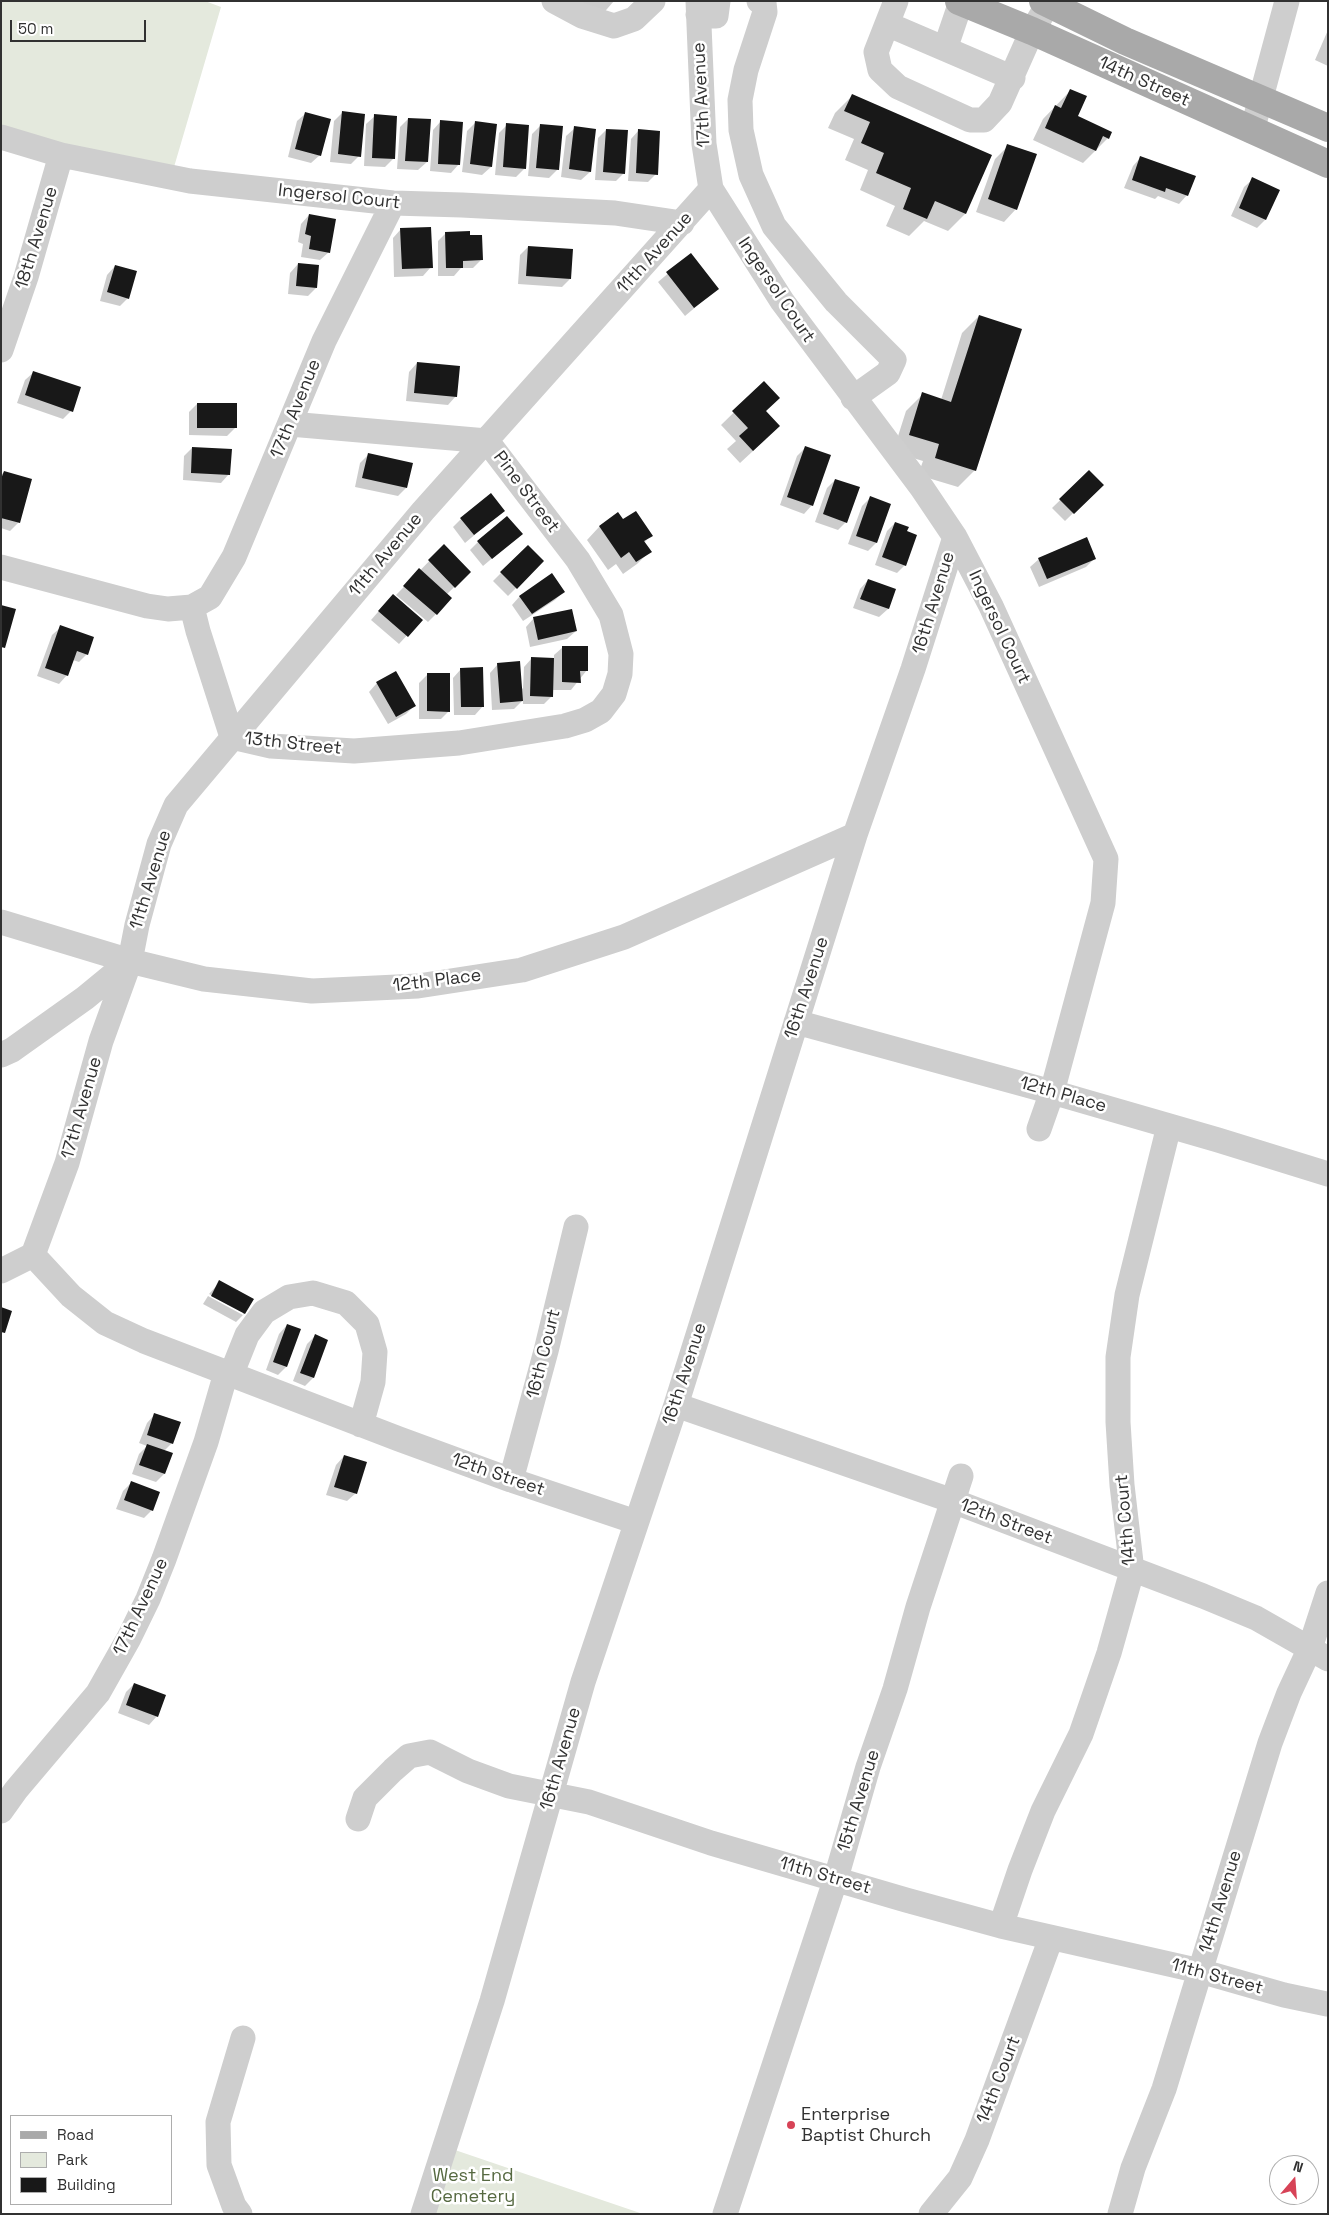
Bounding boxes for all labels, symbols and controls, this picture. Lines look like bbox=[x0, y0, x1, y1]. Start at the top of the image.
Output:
scale bar bbox=[12, 10, 149, 42]
text: 50 m bbox=[18, 19, 53, 38]
street label: 17th Avenue bbox=[688, 42, 716, 148]
street label: 14th Street bbox=[1095, 52, 1193, 112]
street label: Ingersol Court bbox=[277, 180, 401, 214]
street label: 18th Avenue bbox=[11, 184, 63, 292]
street label: 11th Avenue bbox=[613, 208, 697, 298]
street label: Ingersol Court bbox=[733, 233, 819, 347]
street label: 17th Avenue bbox=[266, 356, 326, 462]
street label: Pine Street bbox=[488, 447, 564, 537]
street label: 11th Avenue bbox=[345, 509, 427, 601]
street label: 16th Avenue bbox=[908, 549, 960, 657]
street label: Ingersol Court bbox=[963, 567, 1035, 687]
street label: 13th Street bbox=[243, 728, 343, 760]
street label: 11th Avenue bbox=[126, 828, 176, 932]
street label: 16th Avenue bbox=[780, 934, 834, 1042]
street label: 12th Place bbox=[391, 965, 483, 997]
street label: 17th Avenue bbox=[57, 1054, 107, 1162]
street label: 12th Place bbox=[1017, 1072, 1109, 1118]
street label: 16th Court bbox=[522, 1307, 566, 1401]
street label: 16th Avenue bbox=[658, 1320, 712, 1428]
street label: 12th Street bbox=[448, 1449, 548, 1501]
street label: 14th Court bbox=[1111, 1473, 1141, 1567]
street label: 12th Street bbox=[957, 1494, 1055, 1550]
street label: 17th Avenue bbox=[109, 1555, 173, 1659]
street label: 16th Avenue bbox=[536, 1705, 586, 1813]
street label: 15th Avenue bbox=[833, 1747, 885, 1855]
street label: 14th Avenue bbox=[1195, 1848, 1247, 1956]
street label: 11th Street bbox=[777, 1853, 873, 1899]
street label: 11th Street bbox=[1169, 1954, 1265, 2000]
street label: 14th Court bbox=[973, 2033, 1025, 2127]
place label: Enterprise Baptist Church bbox=[801, 2104, 931, 2146]
legend bbox=[10, 2115, 172, 2205]
marker: Enterprise Baptist Church bbox=[785, 2119, 797, 2131]
text: Road bbox=[57, 2125, 94, 2144]
text: Park bbox=[57, 2150, 88, 2169]
north arrow bbox=[1269, 2155, 1319, 2205]
text: N bbox=[1291, 2157, 1306, 2177]
park label: West End Cemetery bbox=[431, 2165, 515, 2208]
text: Building bbox=[57, 2175, 116, 2194]

